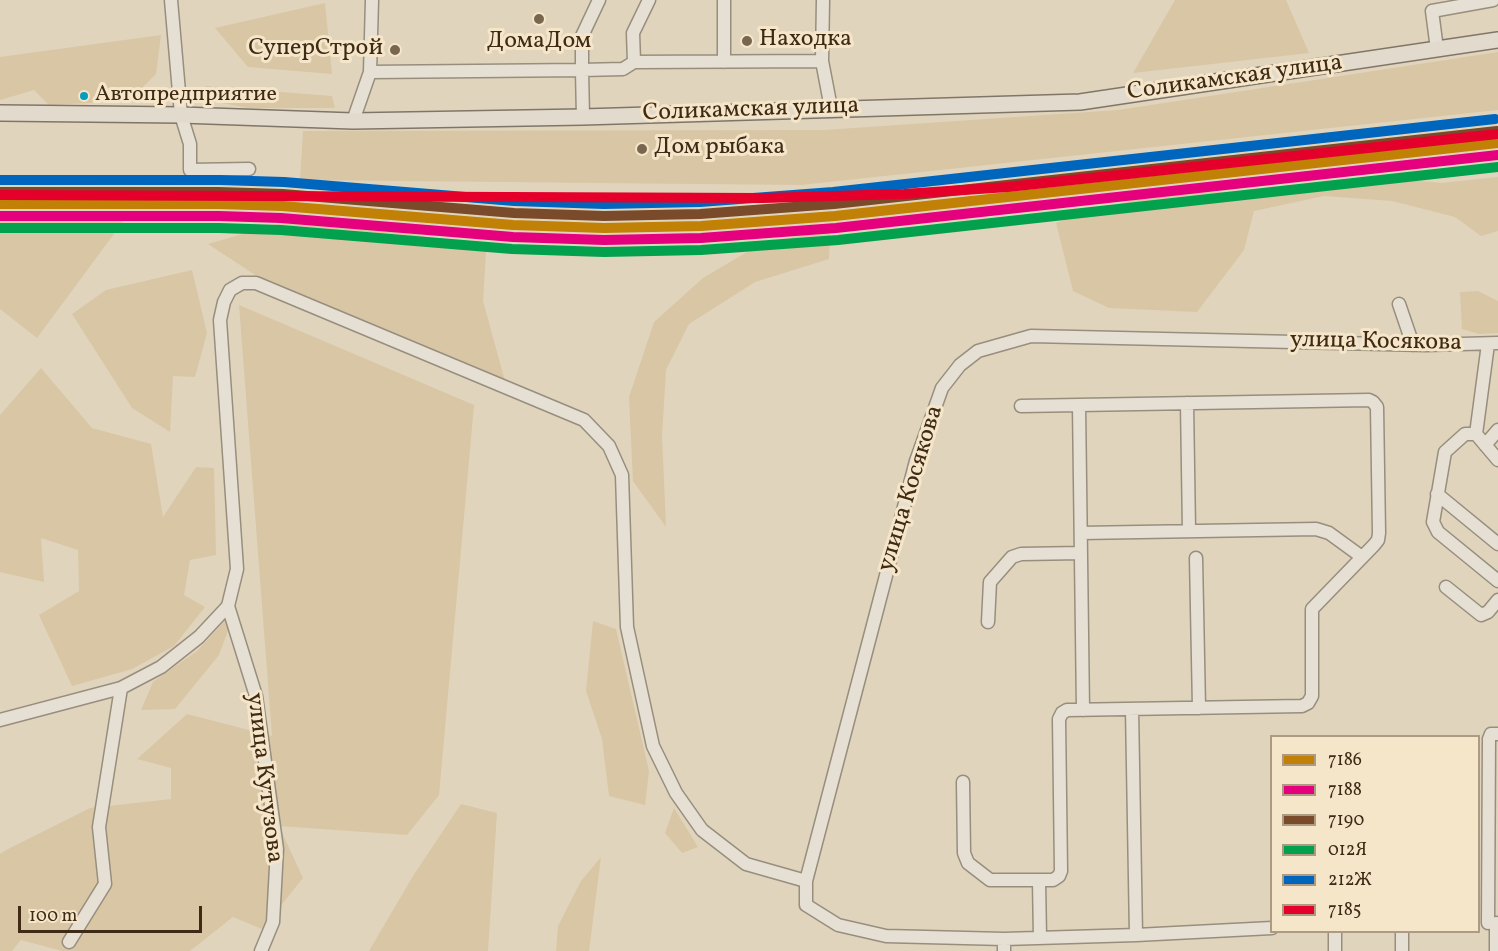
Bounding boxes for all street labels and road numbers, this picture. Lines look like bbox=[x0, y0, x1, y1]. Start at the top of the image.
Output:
street label: Соликамская улица bbox=[1126, 50, 1344, 108]
street label: Соликамская улица bbox=[642, 93, 860, 129]
street label: улица Косякова bbox=[1290, 327, 1462, 359]
street label: улица Косякова bbox=[873, 402, 951, 576]
street label: улица Кутузова bbox=[238, 691, 288, 865]

